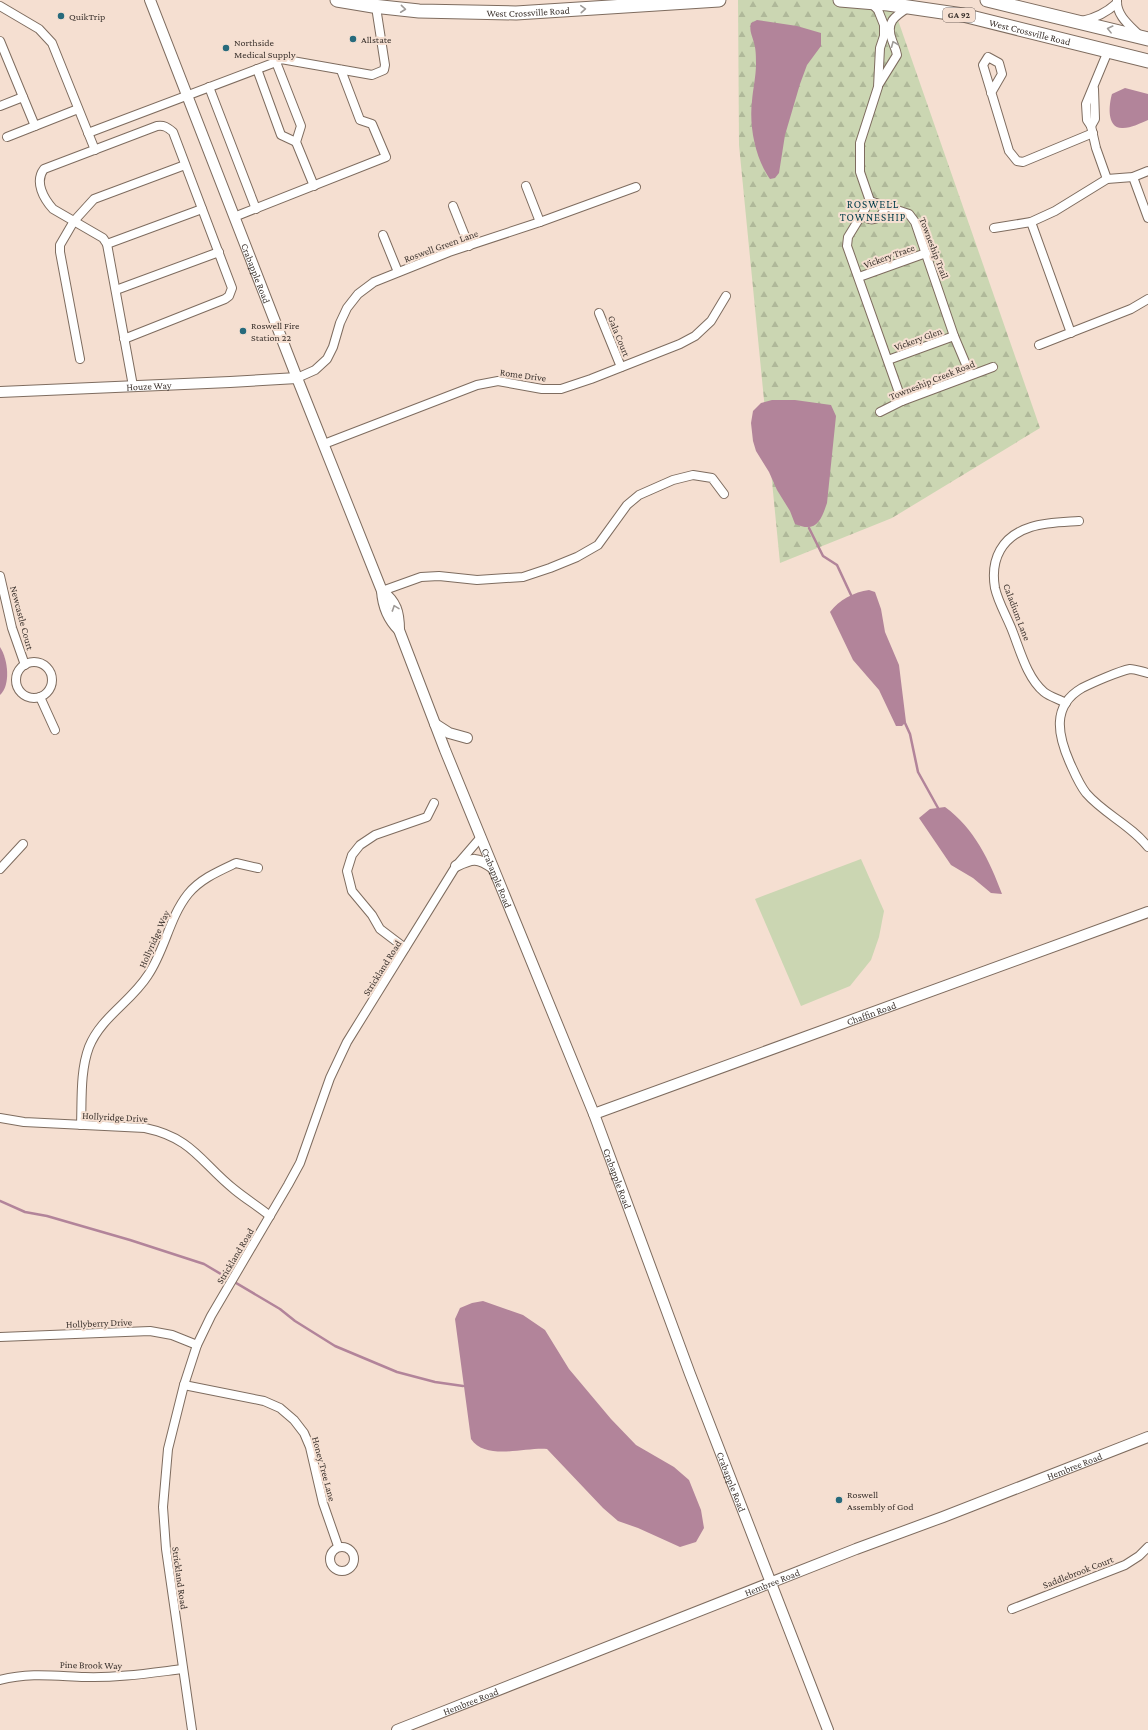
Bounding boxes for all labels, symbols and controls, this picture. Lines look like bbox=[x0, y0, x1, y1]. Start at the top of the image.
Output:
street label: West Crossville Road bbox=[486, 4, 571, 19]
one-way arrow bbox=[580, 4, 586, 13]
one-way arrow bbox=[400, 5, 406, 14]
road number: GA 92 bbox=[943, 8, 975, 22]
marker: QuikTrip bbox=[56, 11, 66, 21]
place label: QuikTrip bbox=[69, 11, 105, 22]
street label: West Crossville Road bbox=[988, 16, 1073, 47]
one-way arrow bbox=[1107, 26, 1113, 34]
marker: Allstate bbox=[348, 34, 358, 44]
place label: Allstate bbox=[361, 34, 392, 45]
place label: Northside Medical Supply bbox=[234, 37, 296, 60]
one-way arrow bbox=[890, 41, 898, 48]
marker: Northside Medical Supply bbox=[221, 43, 231, 53]
district label: ROSWELL TOWNESHIP bbox=[840, 198, 906, 223]
street label: Towneship Trail bbox=[917, 216, 951, 281]
street label: Roswell Green Lane bbox=[402, 227, 480, 265]
street label: Crabapple Road bbox=[240, 242, 273, 305]
street label: Vickery Trace bbox=[862, 242, 917, 270]
street label: Gala Court bbox=[606, 314, 632, 359]
place label: Roswell Fire Station 22 bbox=[251, 320, 300, 343]
street label: Vickery Glen bbox=[893, 325, 944, 353]
marker: Roswell Fire Station 22 bbox=[238, 326, 248, 336]
street label: Towneship Creek Road bbox=[888, 358, 977, 402]
street label: Rome Drive bbox=[499, 366, 547, 384]
street label: Houze Way bbox=[126, 379, 172, 392]
street label: Caladium Lane bbox=[1001, 582, 1033, 643]
street label: Newcastle Court bbox=[8, 585, 36, 652]
one-way arrow bbox=[392, 605, 400, 612]
street label: Crabapple Road bbox=[480, 846, 515, 910]
street label: Hollyridge Way bbox=[136, 908, 172, 969]
street label: Strickland Road bbox=[361, 938, 404, 998]
street label: Chaffin Road bbox=[845, 999, 898, 1027]
street label: Hollyridge Drive bbox=[82, 1110, 149, 1124]
street label: Crabapple Road bbox=[602, 1147, 634, 1211]
street label: Strickland Road bbox=[214, 1226, 256, 1286]
street label: Hollyberry Drive bbox=[66, 1316, 133, 1330]
street label: Honey Tree Lane bbox=[310, 1435, 338, 1503]
street label: Crabapple Road bbox=[715, 1450, 749, 1514]
street label: Hembree Road bbox=[1045, 1450, 1104, 1482]
place label: Roswell Assembly of God bbox=[847, 1489, 914, 1512]
marker: Roswell Assembly of God bbox=[834, 1495, 844, 1505]
street label: Strickland Road bbox=[170, 1546, 190, 1611]
street label: Saddlebrook Court bbox=[1041, 1553, 1116, 1591]
street label: Hembree Road bbox=[743, 1566, 802, 1598]
street label: Pine Brook Way bbox=[60, 1659, 123, 1671]
street label: Hembree Road bbox=[441, 1685, 500, 1717]

